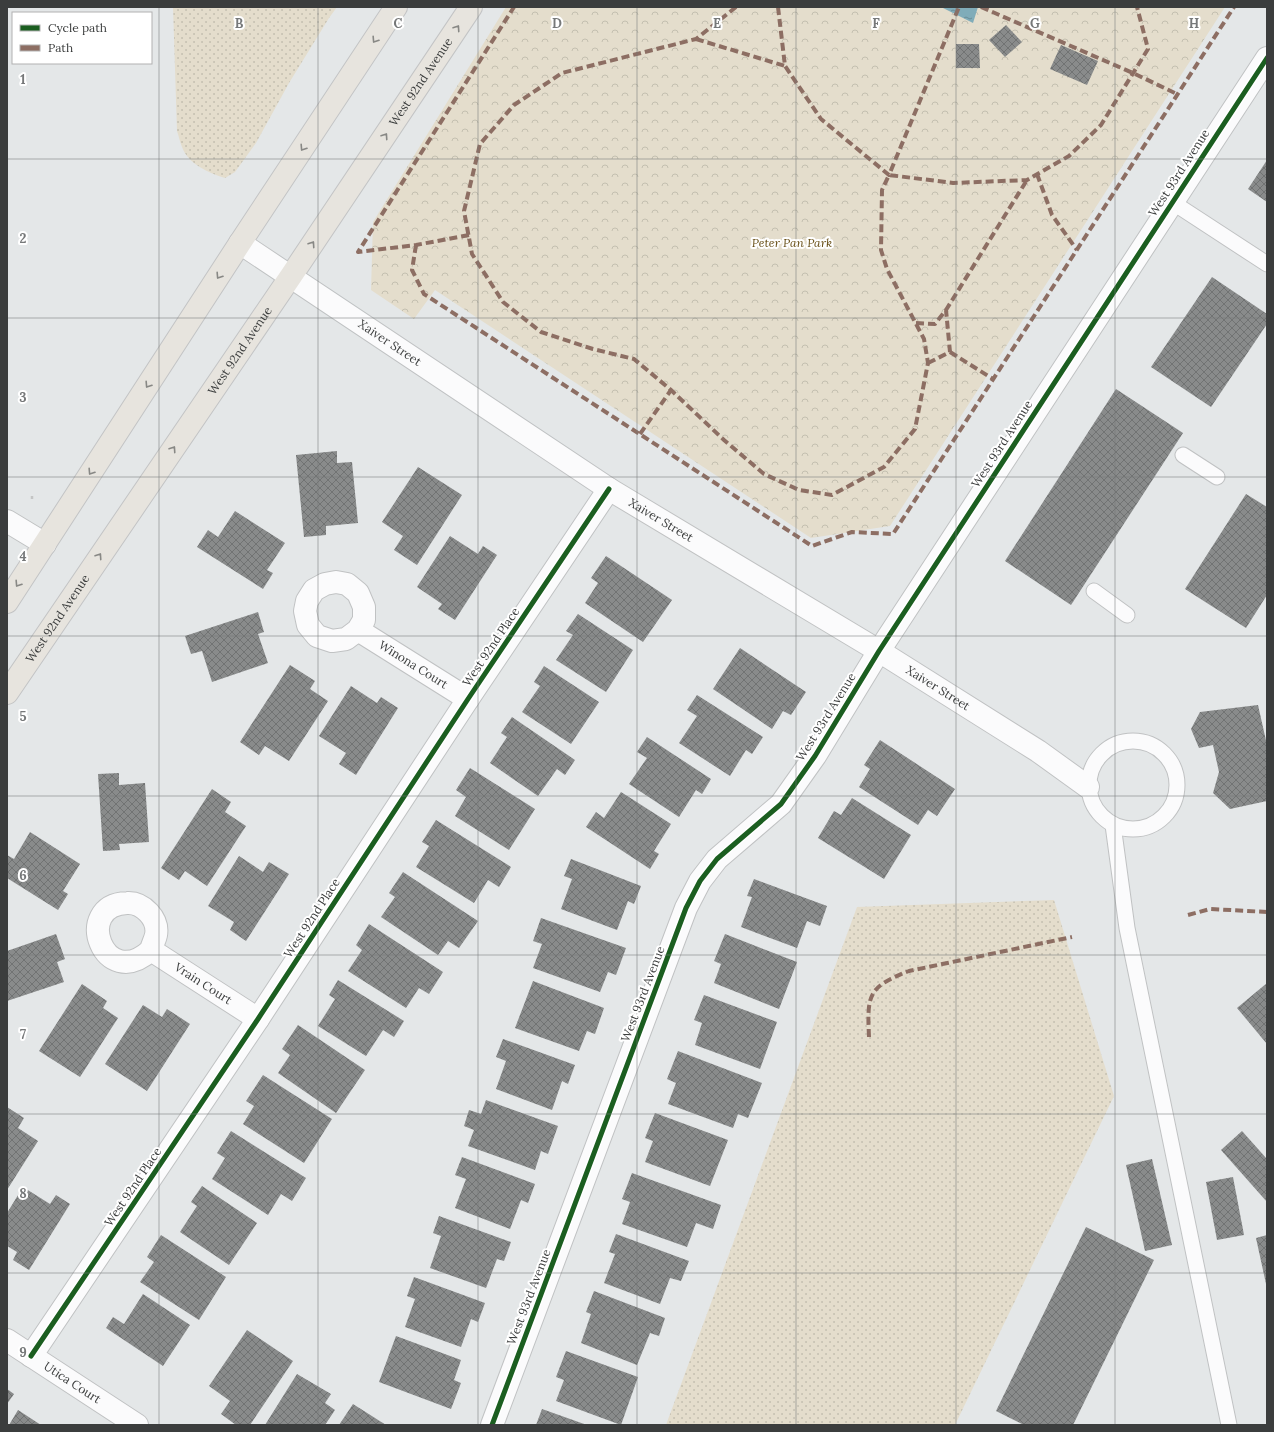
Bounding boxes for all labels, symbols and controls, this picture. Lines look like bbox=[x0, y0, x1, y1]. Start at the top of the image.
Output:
legend bbox=[12, 12, 152, 64]
text: B bbox=[235, 15, 244, 32]
text: C bbox=[394, 15, 403, 32]
text: D bbox=[552, 15, 562, 32]
text: E bbox=[713, 15, 721, 32]
text: F bbox=[872, 15, 880, 32]
text: G bbox=[1030, 15, 1040, 32]
text: H bbox=[1189, 15, 1199, 32]
text: Cycle path bbox=[48, 20, 107, 35]
one-way arrow bbox=[452, 25, 460, 32]
street label: West 92nd Avenue bbox=[385, 34, 456, 129]
one-way arrow bbox=[372, 35, 379, 42]
text: Path bbox=[48, 40, 73, 55]
text: 1 bbox=[20, 71, 26, 88]
street label: West 93rd Avenue bbox=[1145, 126, 1213, 219]
one-way arrow bbox=[380, 133, 388, 140]
one-way arrow bbox=[300, 144, 308, 151]
text: 2 bbox=[20, 230, 27, 247]
park label: Peter Pan Park bbox=[752, 235, 832, 250]
one-way arrow bbox=[307, 241, 315, 248]
one-way arrow bbox=[216, 272, 223, 279]
street label: West 92nd Avenue bbox=[204, 303, 275, 397]
street label: Xaiver Street bbox=[356, 316, 425, 369]
one-way arrow bbox=[145, 381, 153, 388]
text: 3 bbox=[19, 389, 27, 406]
street label: West 93rd Avenue bbox=[968, 397, 1036, 490]
one-way arrow bbox=[168, 446, 175, 453]
one-way arrow bbox=[88, 468, 96, 475]
street label: Xaiver Street bbox=[626, 495, 696, 545]
text: 4 bbox=[19, 548, 27, 565]
one-way arrow bbox=[94, 553, 102, 560]
street label: West 92nd Avenue bbox=[22, 571, 93, 665]
one-way arrow bbox=[16, 580, 23, 587]
street label: West 92nd Place bbox=[459, 604, 523, 689]
street label: Winona Court bbox=[376, 637, 451, 692]
street label: Xaiver Street bbox=[903, 662, 973, 714]
street label: West 93rd Avenue bbox=[792, 669, 859, 764]
text: 5 bbox=[19, 708, 27, 725]
text: 6 bbox=[19, 867, 27, 884]
street label: West 92nd Place bbox=[280, 875, 343, 960]
street label: West 93rd Avenue bbox=[617, 943, 668, 1044]
street label: Vrain Court bbox=[171, 959, 235, 1007]
text: 7 bbox=[20, 1026, 26, 1043]
street label: West 92nd Place bbox=[101, 1144, 165, 1229]
text: 8 bbox=[19, 1185, 27, 1202]
street label: West 93rd Avenue bbox=[503, 1246, 554, 1347]
text: 9 bbox=[19, 1344, 27, 1361]
street label: Utica Court bbox=[41, 1358, 104, 1407]

